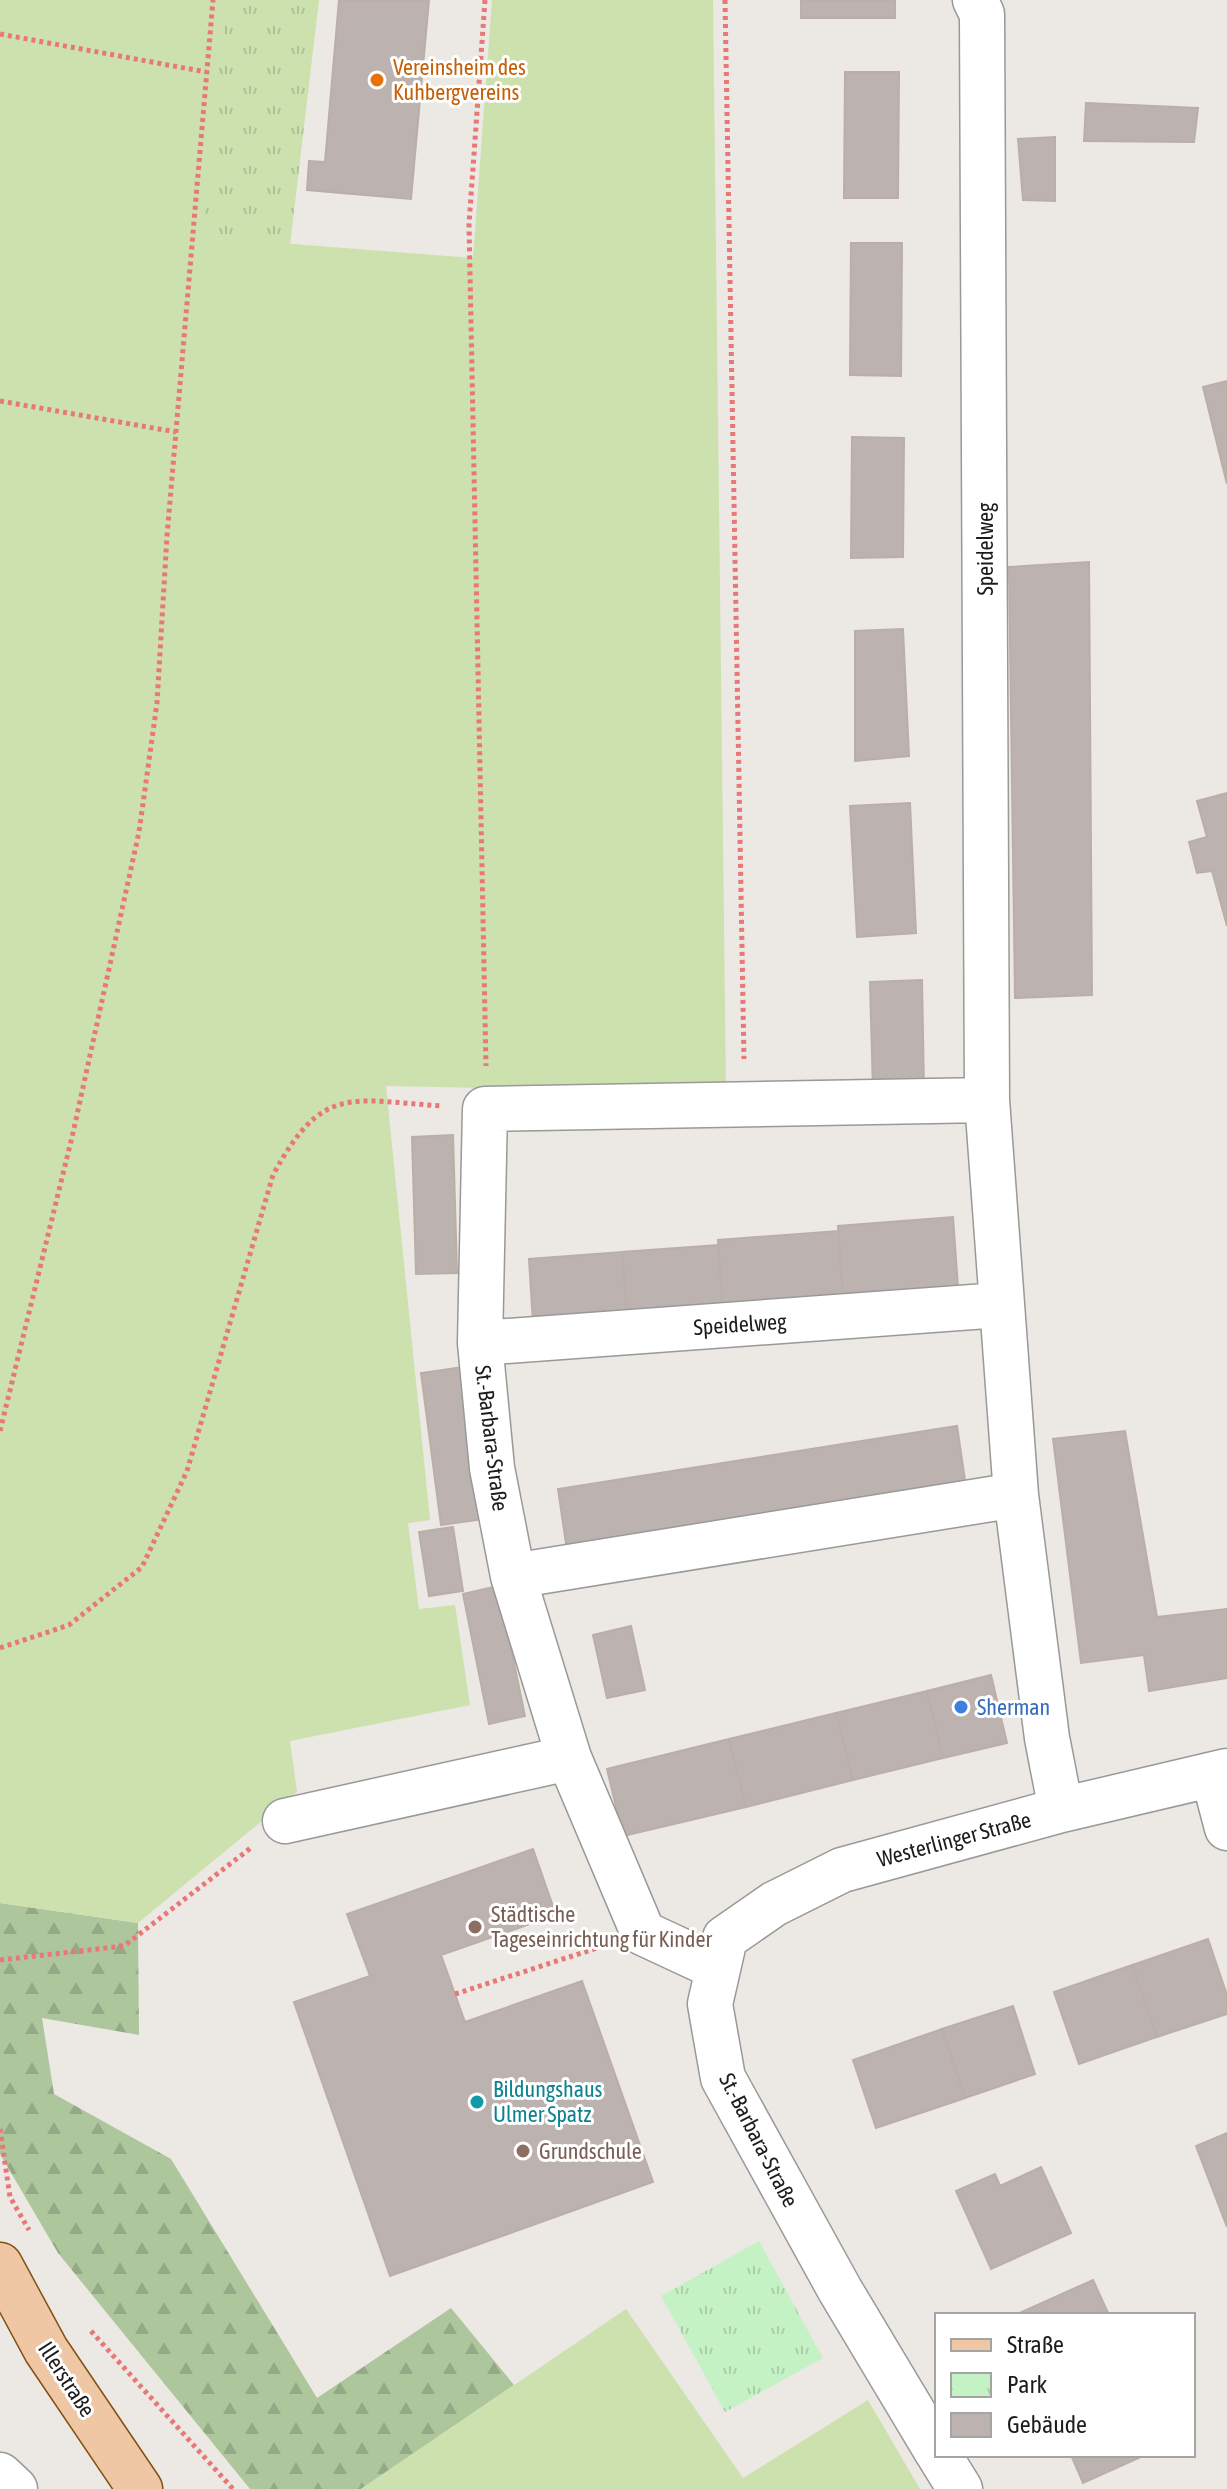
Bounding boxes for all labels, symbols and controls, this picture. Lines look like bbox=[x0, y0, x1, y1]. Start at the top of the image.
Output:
place label: Vereinsheim des Kuhbergvereins bbox=[393, 54, 526, 105]
marker: Vereinsheim des Kuhbergvereins bbox=[368, 71, 386, 89]
street label: Speidelweg bbox=[972, 502, 998, 596]
street label: Speidelweg bbox=[693, 1308, 788, 1340]
street label: St.-Barbara-Straße bbox=[470, 1364, 514, 1512]
place label: Sherman bbox=[977, 1694, 1050, 1720]
marker: Sherman bbox=[952, 1698, 970, 1716]
street label: Westerlinger Straße bbox=[874, 1806, 1034, 1872]
place label: Städtische Tageseinrichtung für Kinder bbox=[491, 1901, 712, 1952]
marker: Städtische Tageseinrichtung für Kinder bbox=[466, 1918, 484, 1936]
street label: St.-Barbara-Straße bbox=[714, 2069, 804, 2211]
place label: Bildungshaus Ulmer Spatz bbox=[493, 2076, 603, 2127]
marker: Bildungshaus Ulmer Spatz bbox=[468, 2093, 486, 2111]
place label: Grundschule bbox=[539, 2138, 642, 2164]
marker: Grundschule bbox=[514, 2142, 532, 2160]
legend bbox=[935, 2313, 1195, 2457]
text: Straße bbox=[1007, 2331, 1064, 2358]
street label: Illerstraße bbox=[33, 2337, 101, 2421]
text: Park bbox=[1007, 2371, 1048, 2398]
text: Gebäude bbox=[1007, 2411, 1087, 2438]

